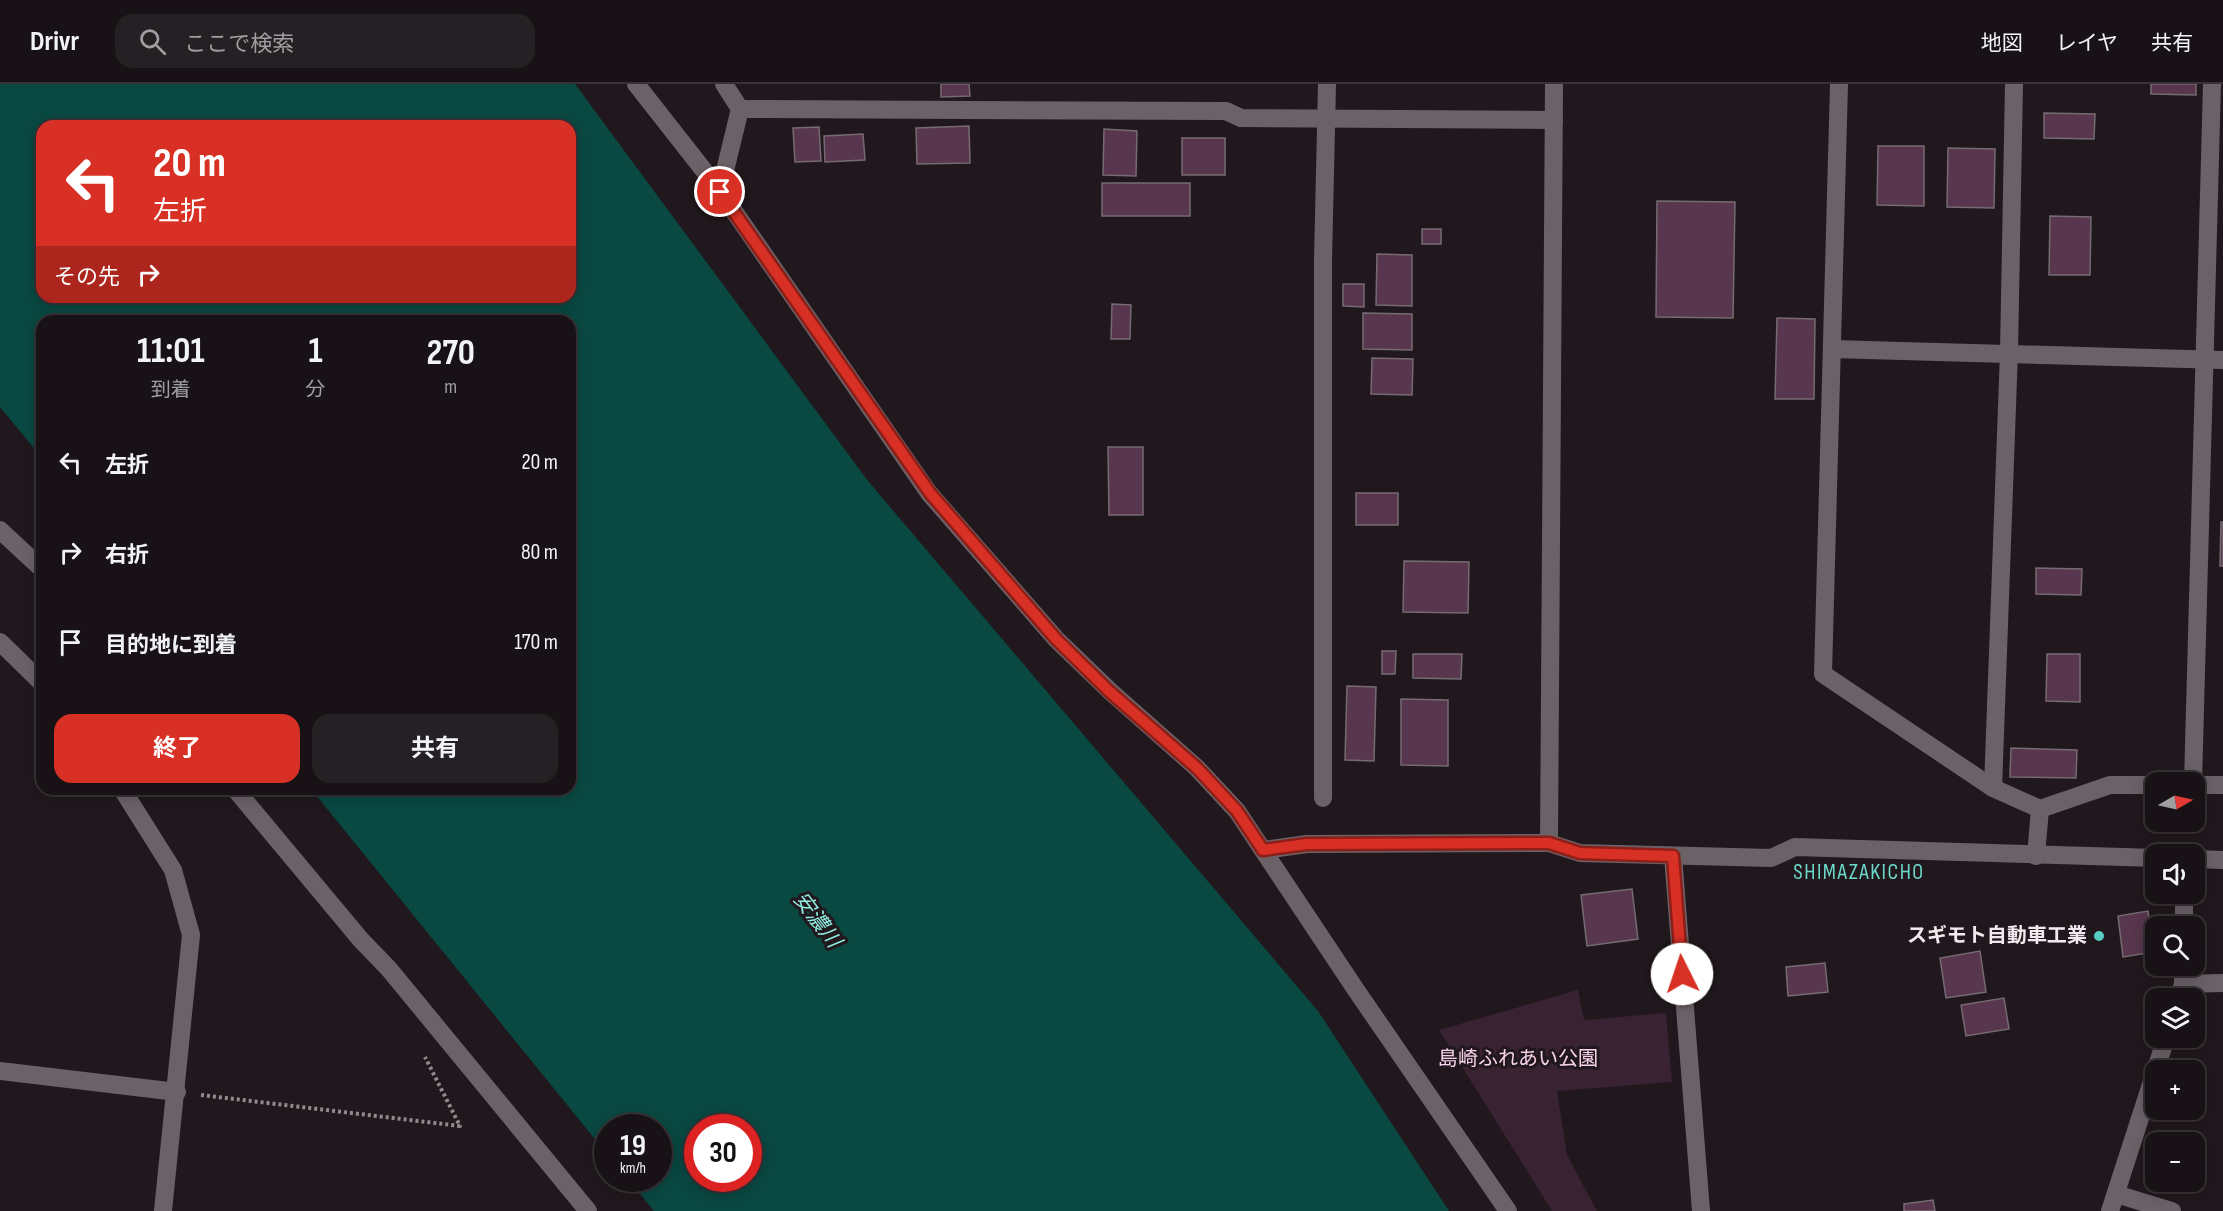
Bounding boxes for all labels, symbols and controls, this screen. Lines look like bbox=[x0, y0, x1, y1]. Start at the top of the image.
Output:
search box bbox=[115, 14, 535, 68]
text: Drivr bbox=[30, 25, 79, 58]
icon: search bbox=[136, 25, 169, 58]
text: ここで検索 bbox=[184, 31, 294, 58]
text: 地図 bbox=[1981, 31, 2023, 56]
text: レイヤ bbox=[2056, 31, 2118, 56]
text: 共有 bbox=[2151, 31, 2193, 56]
text: 20 m bbox=[153, 138, 226, 189]
icon: left bbox=[54, 144, 132, 222]
pin bbox=[694, 166, 745, 217]
icon: arrive bbox=[703, 175, 736, 208]
text: 左折 bbox=[153, 196, 207, 228]
icon: right bbox=[132, 258, 165, 291]
text: その先 bbox=[54, 264, 120, 291]
text: 11:01 bbox=[137, 330, 205, 373]
text: 1 bbox=[308, 330, 323, 373]
text: 270 bbox=[427, 332, 475, 375]
text: m bbox=[444, 375, 457, 399]
text: 到着 bbox=[151, 378, 191, 402]
text: 分 bbox=[306, 378, 326, 402]
icon: left bbox=[54, 446, 87, 479]
text: 20 m bbox=[522, 449, 558, 476]
text: 左折 bbox=[105, 452, 149, 479]
icon: right bbox=[54, 536, 87, 569]
text: 80 m bbox=[521, 539, 558, 566]
text: 右折 bbox=[105, 542, 149, 569]
icon: arrive bbox=[54, 626, 87, 659]
text: 170 m bbox=[514, 629, 558, 656]
text: 目的地に到着 bbox=[105, 632, 237, 659]
button: 終了 bbox=[54, 714, 300, 783]
button: 共有 bbox=[312, 714, 558, 783]
north arrow bbox=[2145, 772, 2205, 832]
map controls bbox=[2145, 772, 2205, 1192]
button: sound bbox=[2145, 844, 2205, 904]
district label: SHIMAZAKICHO bbox=[1793, 859, 1925, 886]
water label: 安濃川 bbox=[788, 887, 847, 954]
button: search bbox=[2145, 916, 2205, 976]
place label: スギモト自動車工業 bbox=[1907, 924, 2087, 948]
marker: スギモト自動車工業 bbox=[2092, 929, 2106, 943]
position arrow bbox=[1650, 942, 1714, 1006]
button: layers bbox=[2145, 988, 2205, 1048]
park label: 島崎ふれあい公園 bbox=[1438, 1047, 1598, 1071]
button: + bbox=[2145, 1060, 2205, 1120]
speed limit sign: 30 bbox=[684, 1114, 762, 1192]
text: 19 bbox=[620, 1128, 646, 1164]
button: − bbox=[2145, 1132, 2205, 1192]
text: km/h bbox=[620, 1159, 646, 1178]

